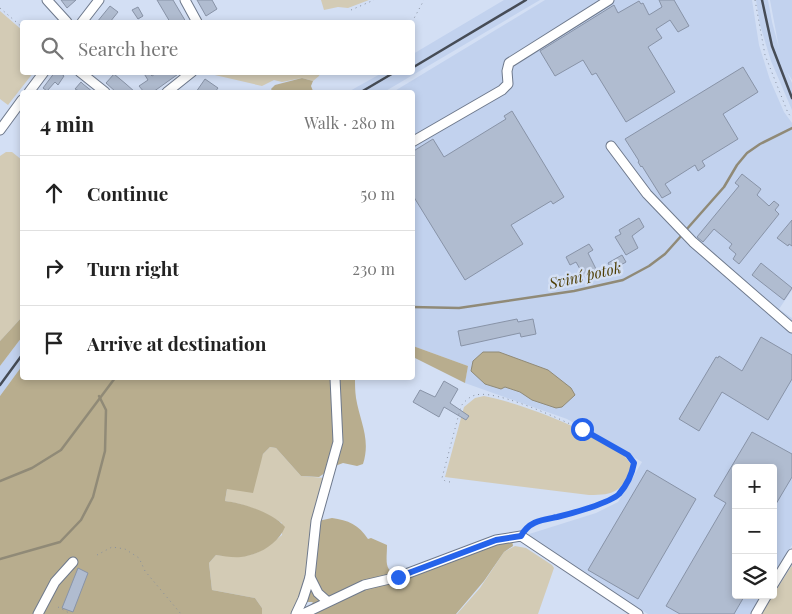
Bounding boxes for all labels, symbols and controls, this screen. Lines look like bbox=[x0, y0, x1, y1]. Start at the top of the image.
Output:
search box bbox=[20, 20, 415, 75]
icon: search bbox=[38, 34, 66, 62]
text: Search here bbox=[78, 35, 178, 61]
text: 4 min bbox=[40, 109, 94, 137]
text: Walk · 280 m bbox=[304, 112, 395, 133]
icon: ahead bbox=[40, 179, 68, 207]
text: Continue bbox=[87, 180, 168, 206]
text: 50 m bbox=[361, 183, 395, 204]
icon: right bbox=[40, 254, 68, 282]
text: Turn right bbox=[87, 255, 179, 281]
water label: Sviní potok bbox=[546, 257, 623, 293]
text: 230 m bbox=[352, 258, 395, 279]
icon: arrive bbox=[40, 329, 68, 357]
text: Arrive at destination bbox=[87, 330, 267, 356]
route start bbox=[571, 418, 594, 441]
map controls bbox=[732, 464, 777, 599]
button: + bbox=[732, 464, 777, 509]
button: − bbox=[732, 509, 777, 554]
button: layers bbox=[732, 554, 777, 599]
route end bbox=[387, 566, 410, 589]

